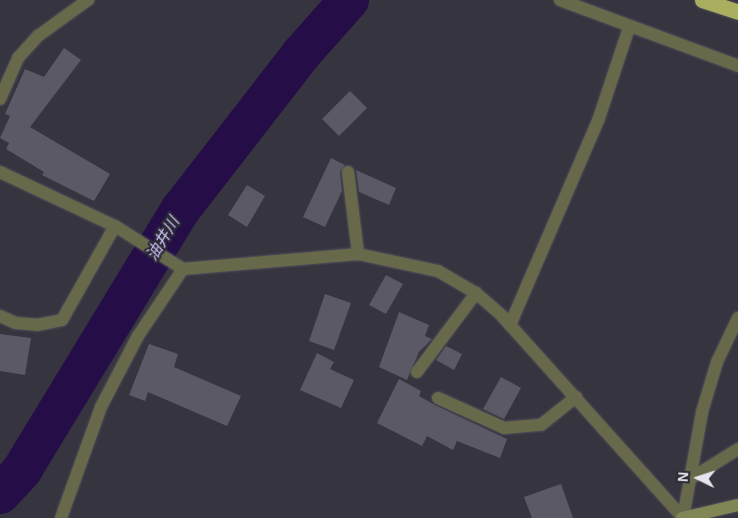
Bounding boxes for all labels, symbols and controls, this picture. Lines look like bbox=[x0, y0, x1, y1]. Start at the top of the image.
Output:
water label: 油井川 bbox=[142, 213, 184, 265]
north arrow bbox=[673, 453, 723, 503]
text: N bbox=[675, 471, 691, 483]

